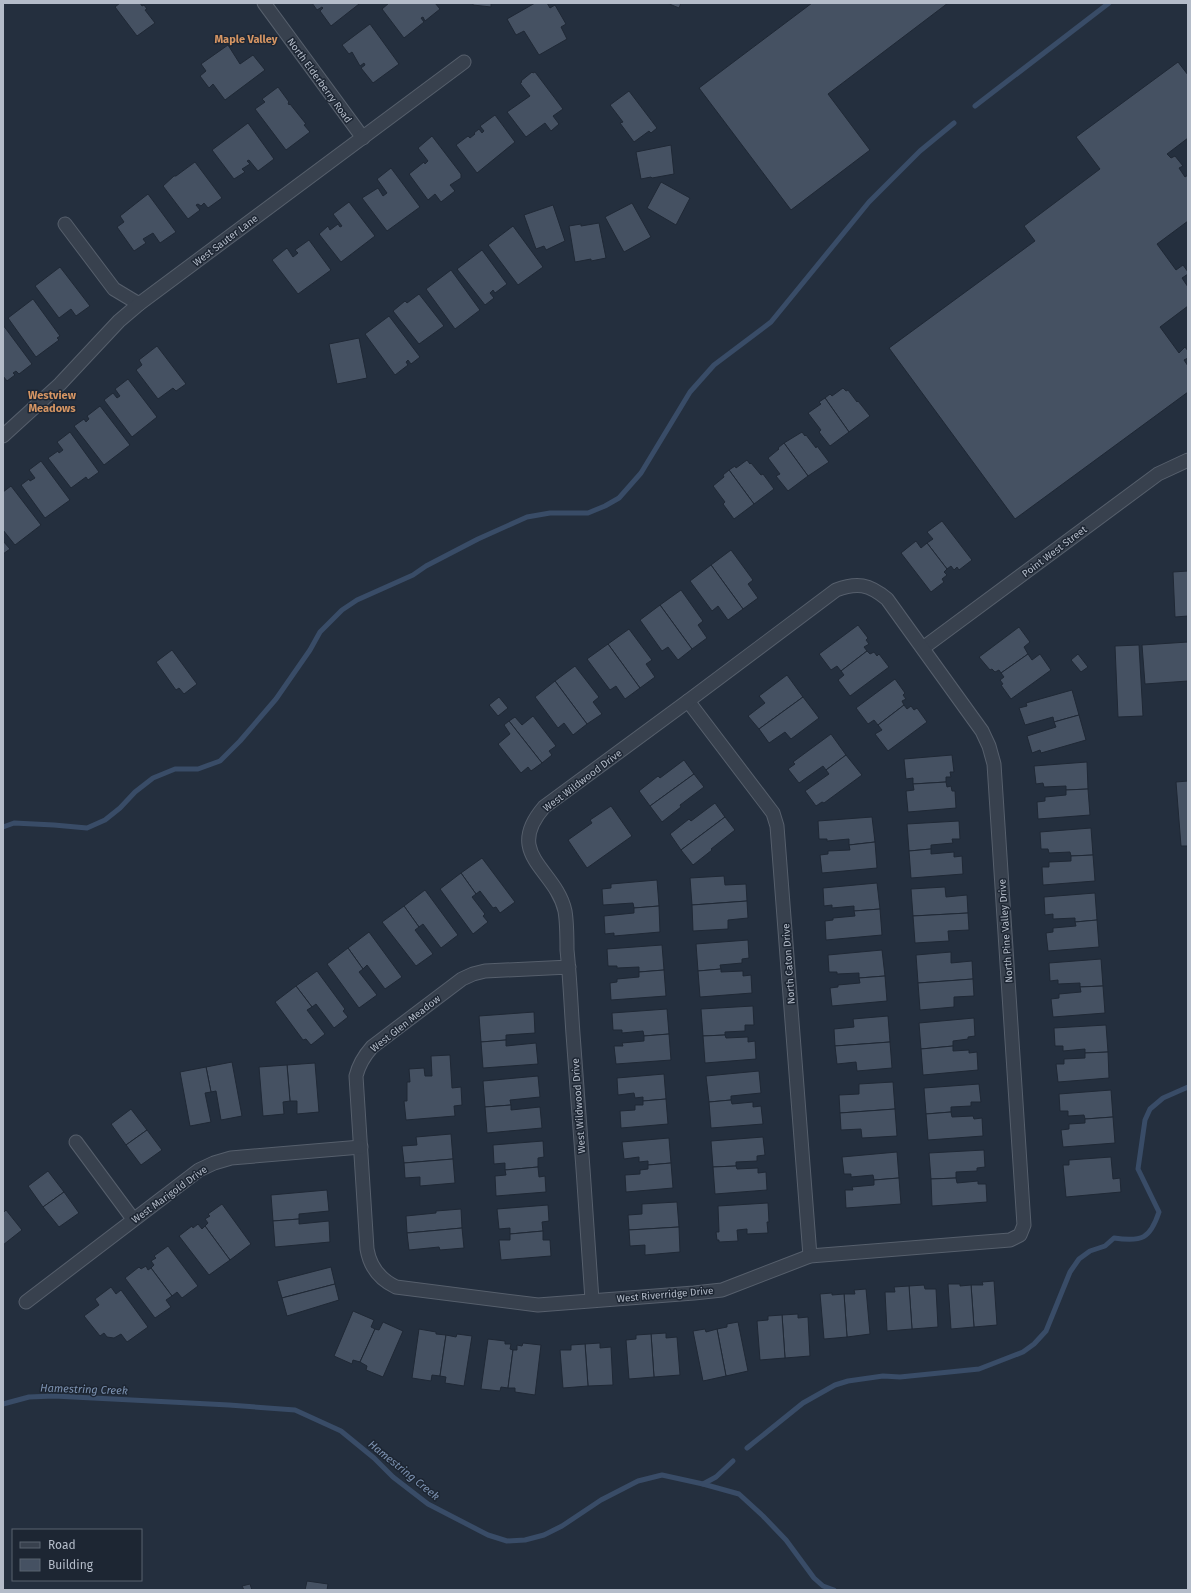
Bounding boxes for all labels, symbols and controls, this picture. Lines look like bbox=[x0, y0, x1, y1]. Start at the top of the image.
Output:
district label: Maple Valley bbox=[214, 33, 278, 46]
street label: North Elderberry Road bbox=[284, 36, 354, 125]
street label: West Sauter Lane bbox=[191, 212, 260, 269]
district label: Westview Meadows bbox=[28, 389, 77, 415]
street label: Point West Street bbox=[1020, 523, 1090, 580]
street label: West Wildwood Drive bbox=[541, 747, 624, 814]
street label: North Pine Valley Drive bbox=[996, 879, 1016, 983]
street label: North Caton Drive bbox=[780, 923, 798, 1005]
street label: West Glen Meadow bbox=[368, 993, 443, 1055]
street label: West Wildwood Drive bbox=[570, 1058, 588, 1154]
street label: West Marigold Drive bbox=[130, 1163, 210, 1226]
street label: West Riverridge Drive bbox=[616, 1285, 714, 1305]
water label: Hamestring Creek bbox=[40, 1381, 128, 1398]
water label: Hamestring Creek bbox=[366, 1438, 442, 1503]
legend bbox=[12, 1529, 142, 1581]
text: Road bbox=[48, 1538, 76, 1552]
text: Building bbox=[48, 1558, 94, 1572]

